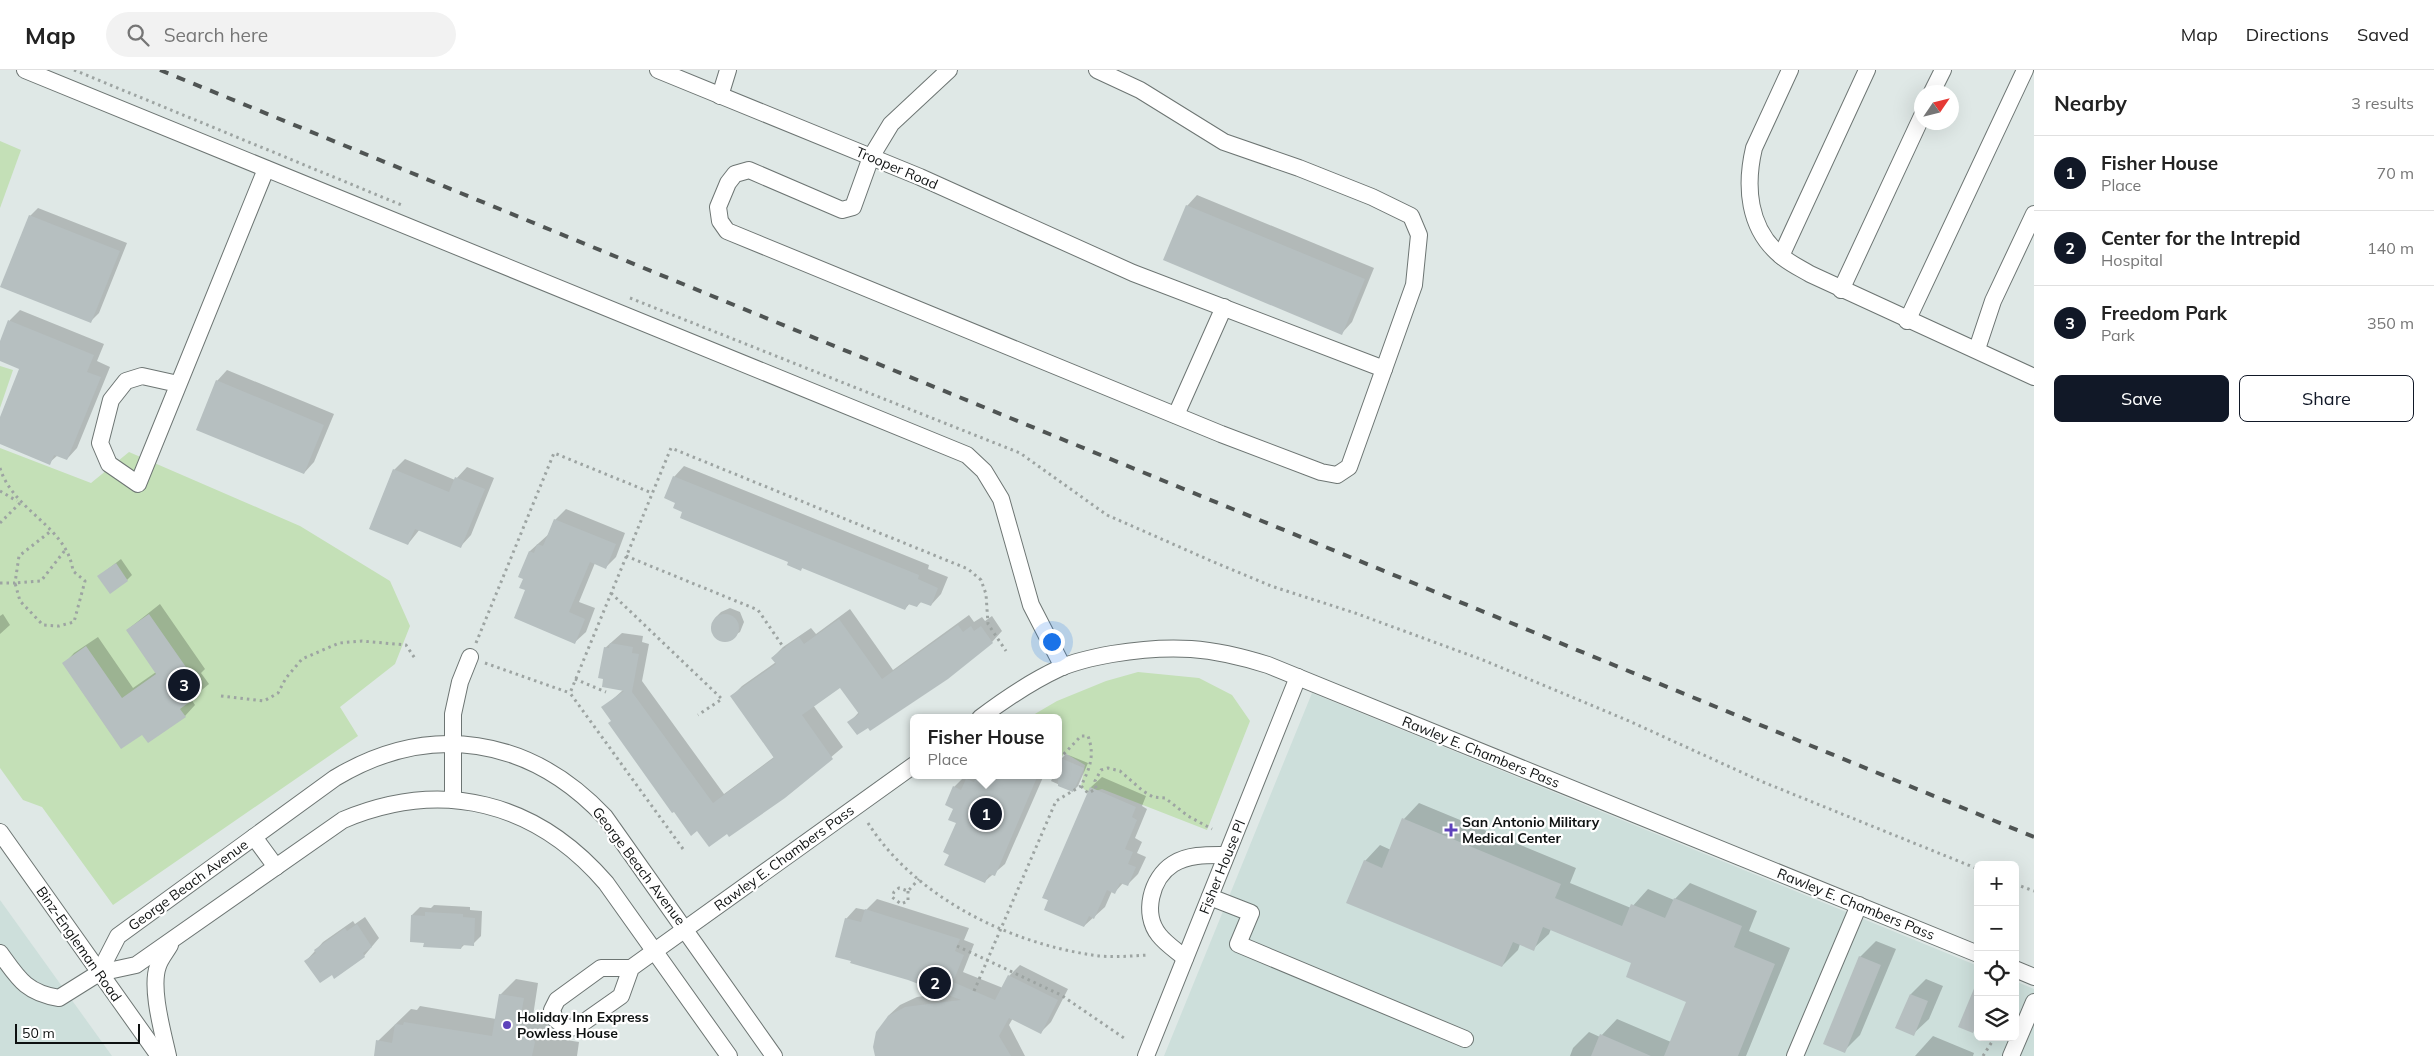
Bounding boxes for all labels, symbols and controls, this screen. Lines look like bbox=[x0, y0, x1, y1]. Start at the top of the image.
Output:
search box bbox=[106, 12, 456, 57]
text: Map bbox=[25, 20, 76, 50]
icon: search bbox=[124, 21, 152, 49]
text: Search here bbox=[164, 23, 268, 47]
text: Map bbox=[2181, 23, 2218, 46]
text: Directions bbox=[2246, 23, 2329, 46]
text: Saved bbox=[2357, 23, 2409, 46]
north arrow bbox=[1914, 85, 1959, 130]
text: Nearby bbox=[2054, 90, 2127, 116]
text: 3 results bbox=[2351, 93, 2414, 113]
street label: Trooper Road bbox=[853, 143, 941, 193]
text: Fisher House bbox=[2101, 151, 2218, 175]
text: 1 bbox=[2065, 163, 2075, 183]
text: 70 m bbox=[2377, 163, 2414, 183]
text: Place bbox=[2101, 175, 2141, 195]
text: Center for the Intrepid bbox=[2101, 226, 2301, 250]
text: 2 bbox=[2065, 238, 2075, 258]
text: 140 m bbox=[2367, 238, 2414, 258]
text: Hospital bbox=[2101, 250, 2163, 270]
text: Freedom Park bbox=[2101, 301, 2227, 325]
text: 3 bbox=[2065, 313, 2075, 333]
text: 350 m bbox=[2367, 313, 2414, 333]
text: Park bbox=[2101, 325, 2135, 345]
button: Save bbox=[2054, 375, 2229, 422]
button: Share bbox=[2239, 375, 2414, 422]
your location bbox=[1039, 629, 1065, 655]
pin: 3 bbox=[168, 666, 200, 704]
street label: Rawley E. Chambers Pass bbox=[1400, 712, 1563, 792]
popup bbox=[910, 714, 1062, 779]
text: Fisher House bbox=[927, 725, 1045, 749]
text: Place bbox=[927, 749, 968, 769]
pin: 1 bbox=[970, 795, 1002, 833]
street label: Rawley E. Chambers Pass bbox=[711, 801, 857, 915]
street label: George Beach Avenue bbox=[589, 803, 689, 929]
place label: San Antonio Military Medical Center bbox=[1462, 813, 1600, 847]
street label: Fisher House Pl bbox=[1195, 817, 1249, 917]
marker: San Antonio Military Medical Center bbox=[1444, 823, 1458, 837]
street label: George Beach Avenue bbox=[125, 836, 251, 934]
map controls bbox=[1974, 861, 2019, 1041]
button: + bbox=[1974, 861, 2019, 906]
street label: Rawley E. Chambers Pass bbox=[1775, 864, 1938, 944]
street label: Binz-Engleman Road bbox=[32, 883, 126, 1005]
button: − bbox=[1974, 906, 2019, 951]
button: locate bbox=[1974, 951, 2019, 996]
pin: 2 bbox=[919, 964, 951, 1002]
button: layers bbox=[1974, 996, 2019, 1041]
place label: Holiday Inn Express Powless House bbox=[517, 1008, 649, 1042]
marker: Holiday Inn Express Powless House bbox=[501, 1019, 513, 1031]
scale bar bbox=[15, 1021, 140, 1044]
text: 50 m bbox=[22, 1024, 55, 1042]

